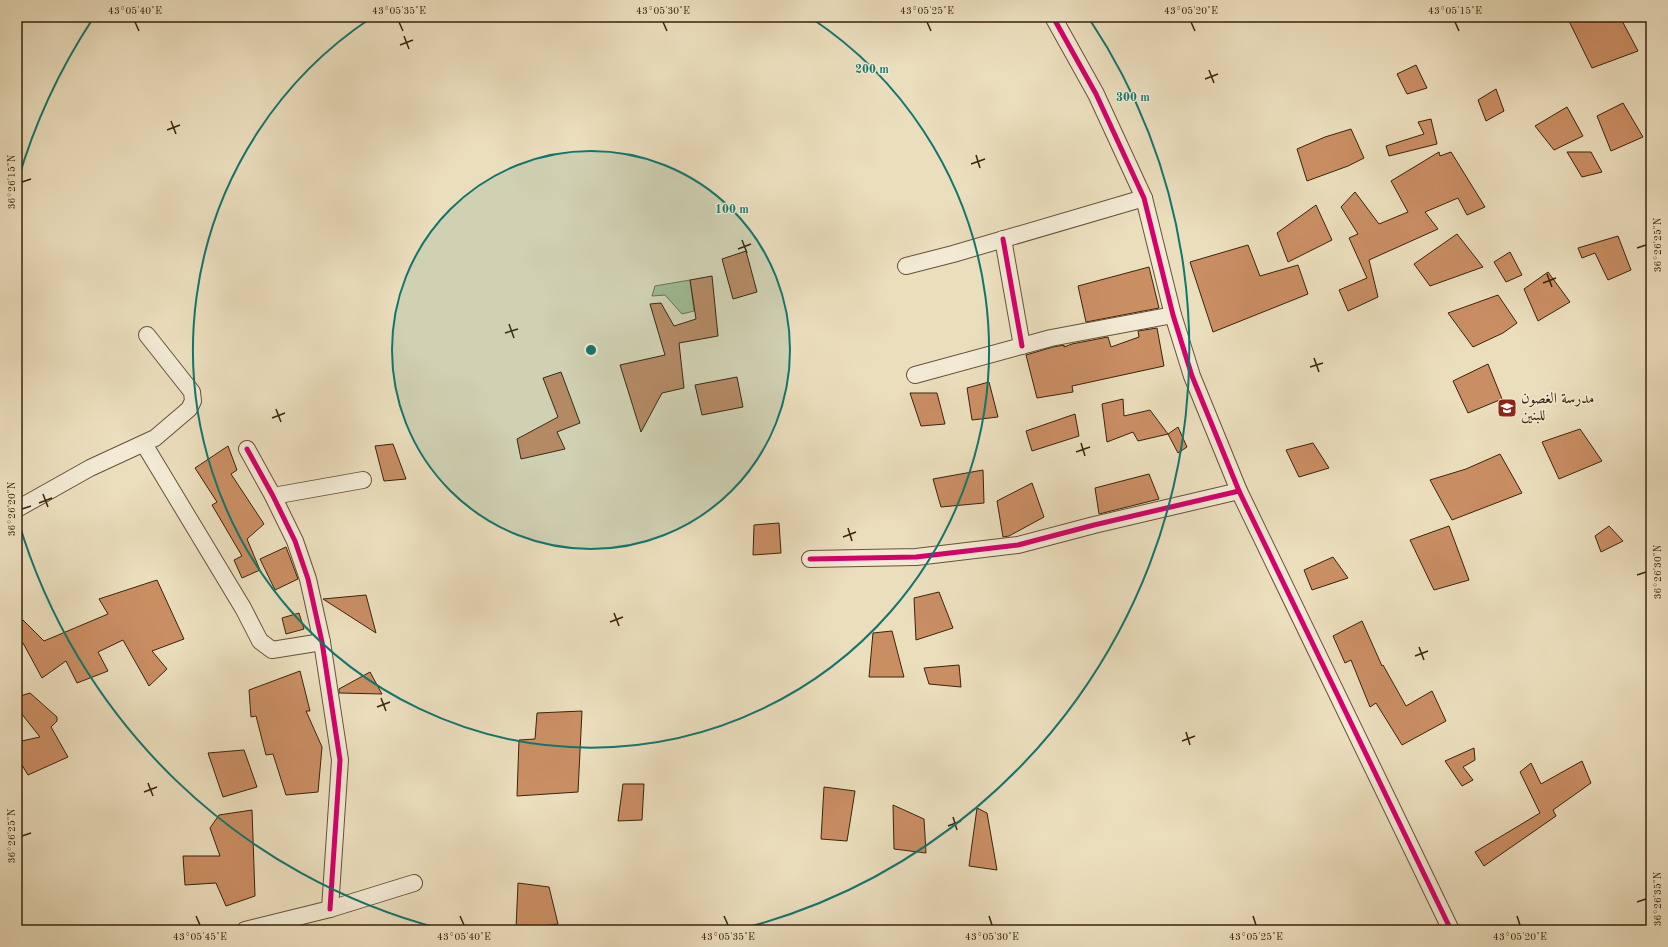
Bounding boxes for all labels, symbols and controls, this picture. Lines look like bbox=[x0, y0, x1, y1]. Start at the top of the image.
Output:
text: 43°05'40"E bbox=[108, 6, 162, 16]
text: 43°05'35"E bbox=[372, 6, 426, 16]
text: 43°05'30"E bbox=[636, 6, 690, 16]
text: 43°05'25"E bbox=[900, 6, 954, 16]
text: 43°05'20"E bbox=[1164, 6, 1218, 16]
text: 43°05'15"E bbox=[1428, 6, 1482, 16]
text: 200 m bbox=[855, 64, 889, 76]
text: 300 m bbox=[1116, 92, 1150, 104]
text: 36°26'15"N bbox=[7, 154, 17, 209]
text: 100 m bbox=[715, 204, 749, 216]
text: 36°26'25"N bbox=[1653, 217, 1663, 272]
centre of rings bbox=[584, 343, 598, 357]
place label: مدرسة الغصون للبنين bbox=[1521, 392, 1594, 424]
school or university icon: مدرسة الغصون للبنين bbox=[1496, 397, 1518, 419]
text: 36°26'20"N bbox=[7, 481, 17, 536]
text: 36°26'30"N bbox=[1653, 544, 1663, 599]
text: 36°26'25"N bbox=[7, 808, 17, 863]
text: 36°26'35"N bbox=[1653, 871, 1663, 926]
text: 43°05'45"E bbox=[173, 932, 227, 942]
text: 43°05'40"E bbox=[437, 932, 491, 942]
text: 43°05'35"E bbox=[701, 932, 755, 942]
text: 43°05'30"E bbox=[965, 932, 1019, 942]
text: 43°05'25"E bbox=[1229, 932, 1283, 942]
text: 43°05'20"E bbox=[1493, 932, 1547, 942]

